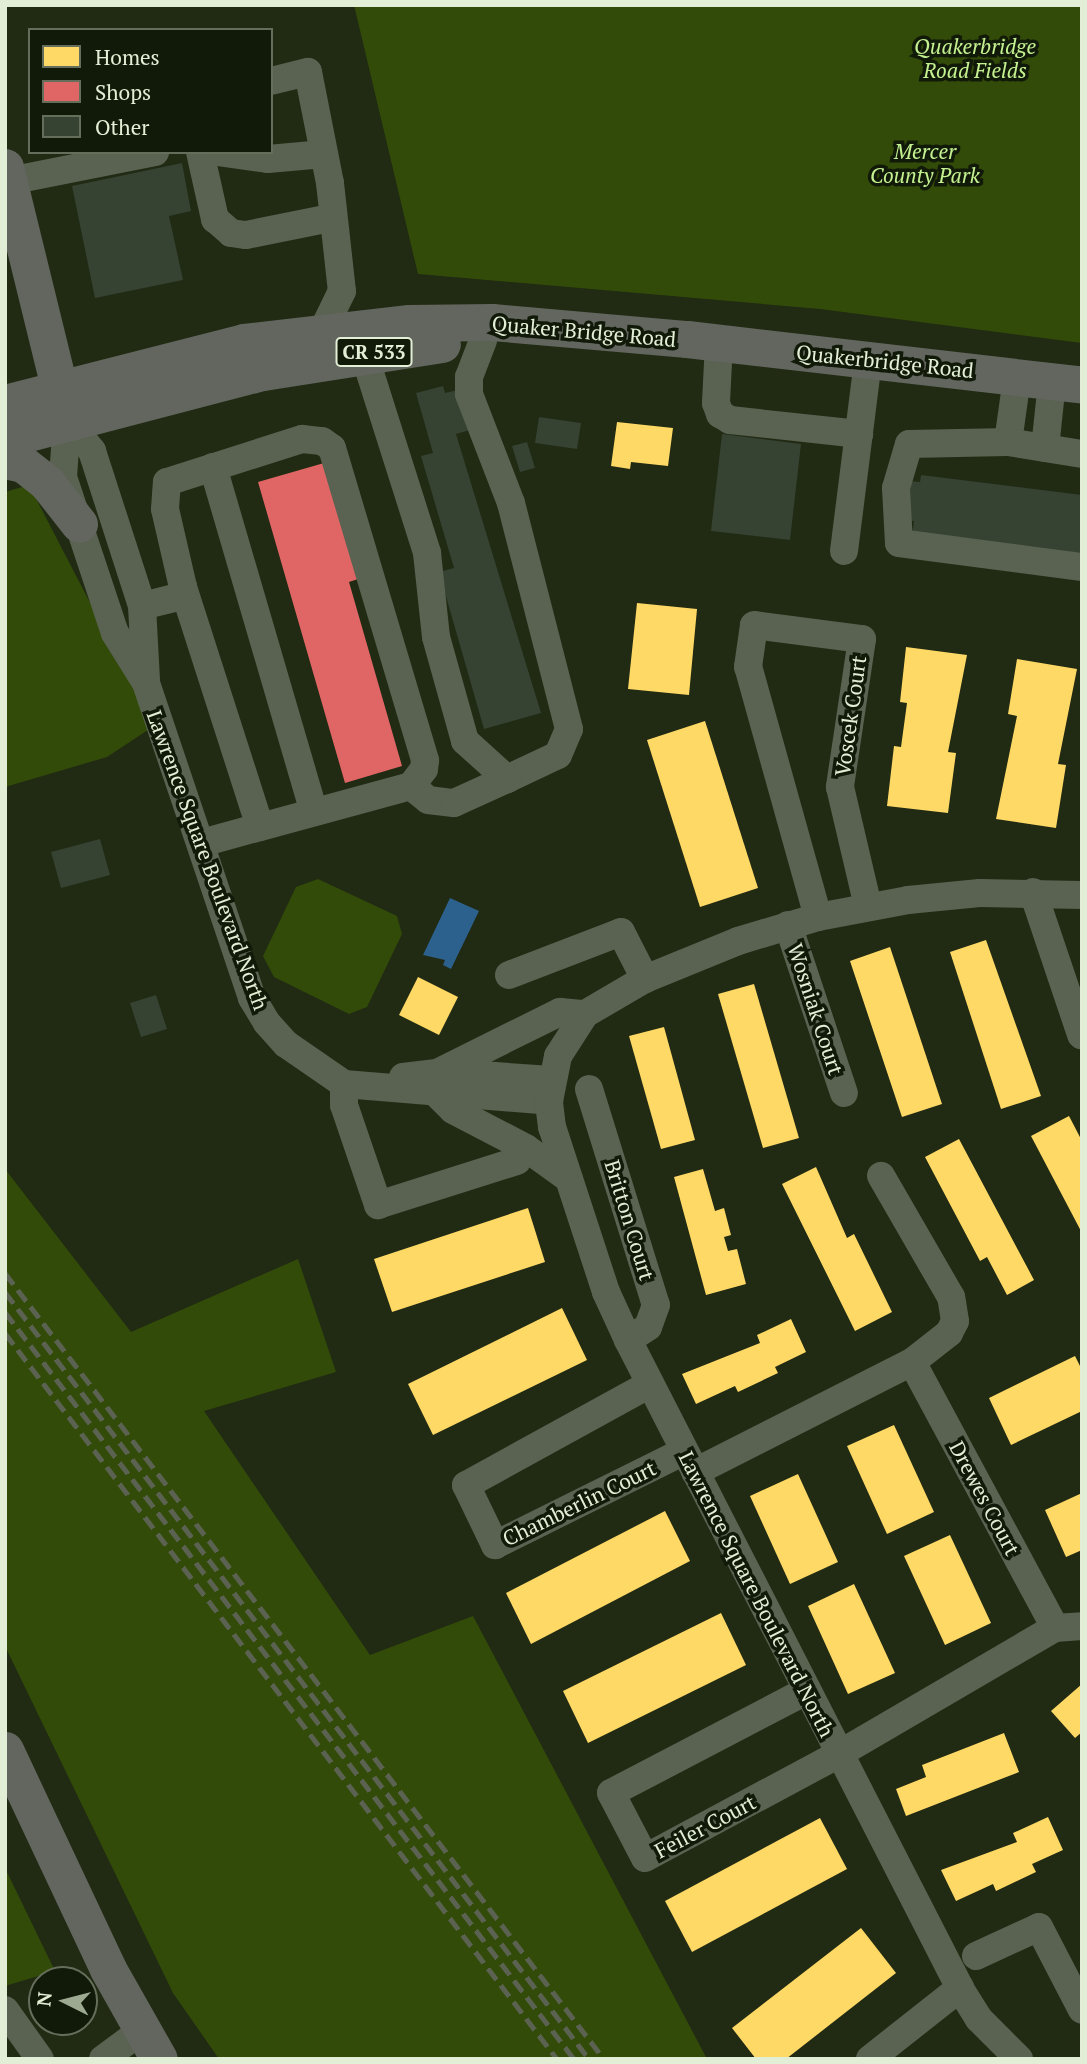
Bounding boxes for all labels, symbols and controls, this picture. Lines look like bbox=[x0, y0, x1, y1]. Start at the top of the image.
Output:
legend bbox=[28, 28, 273, 154]
park label: Quakerbridge Road Fields bbox=[914, 33, 1036, 83]
text: Homes bbox=[95, 43, 160, 71]
text: Shops bbox=[95, 78, 151, 106]
text: Other bbox=[95, 113, 149, 141]
park label: Mercer County Park bbox=[870, 138, 980, 188]
street label: Quaker Bridge Road bbox=[491, 310, 677, 352]
road number: CR 533 bbox=[336, 336, 412, 368]
street label: Quakerbridge Road bbox=[795, 339, 975, 383]
street label: Voscek Court bbox=[829, 654, 871, 778]
street label: Lawrence Square Boulevard North bbox=[142, 707, 274, 1013]
street label: Wosniak Court bbox=[783, 940, 849, 1078]
street label: Britton Court bbox=[600, 1157, 660, 1283]
street label: Drewes Court bbox=[944, 1437, 1026, 1559]
street label: Lawrence Square Boulevard North bbox=[674, 1447, 840, 1741]
street label: Chamberlin Court bbox=[498, 1455, 660, 1551]
street label: Feiler Court bbox=[650, 1789, 760, 1863]
north arrow bbox=[28, 1966, 98, 2036]
text: N bbox=[30, 1990, 57, 2007]

